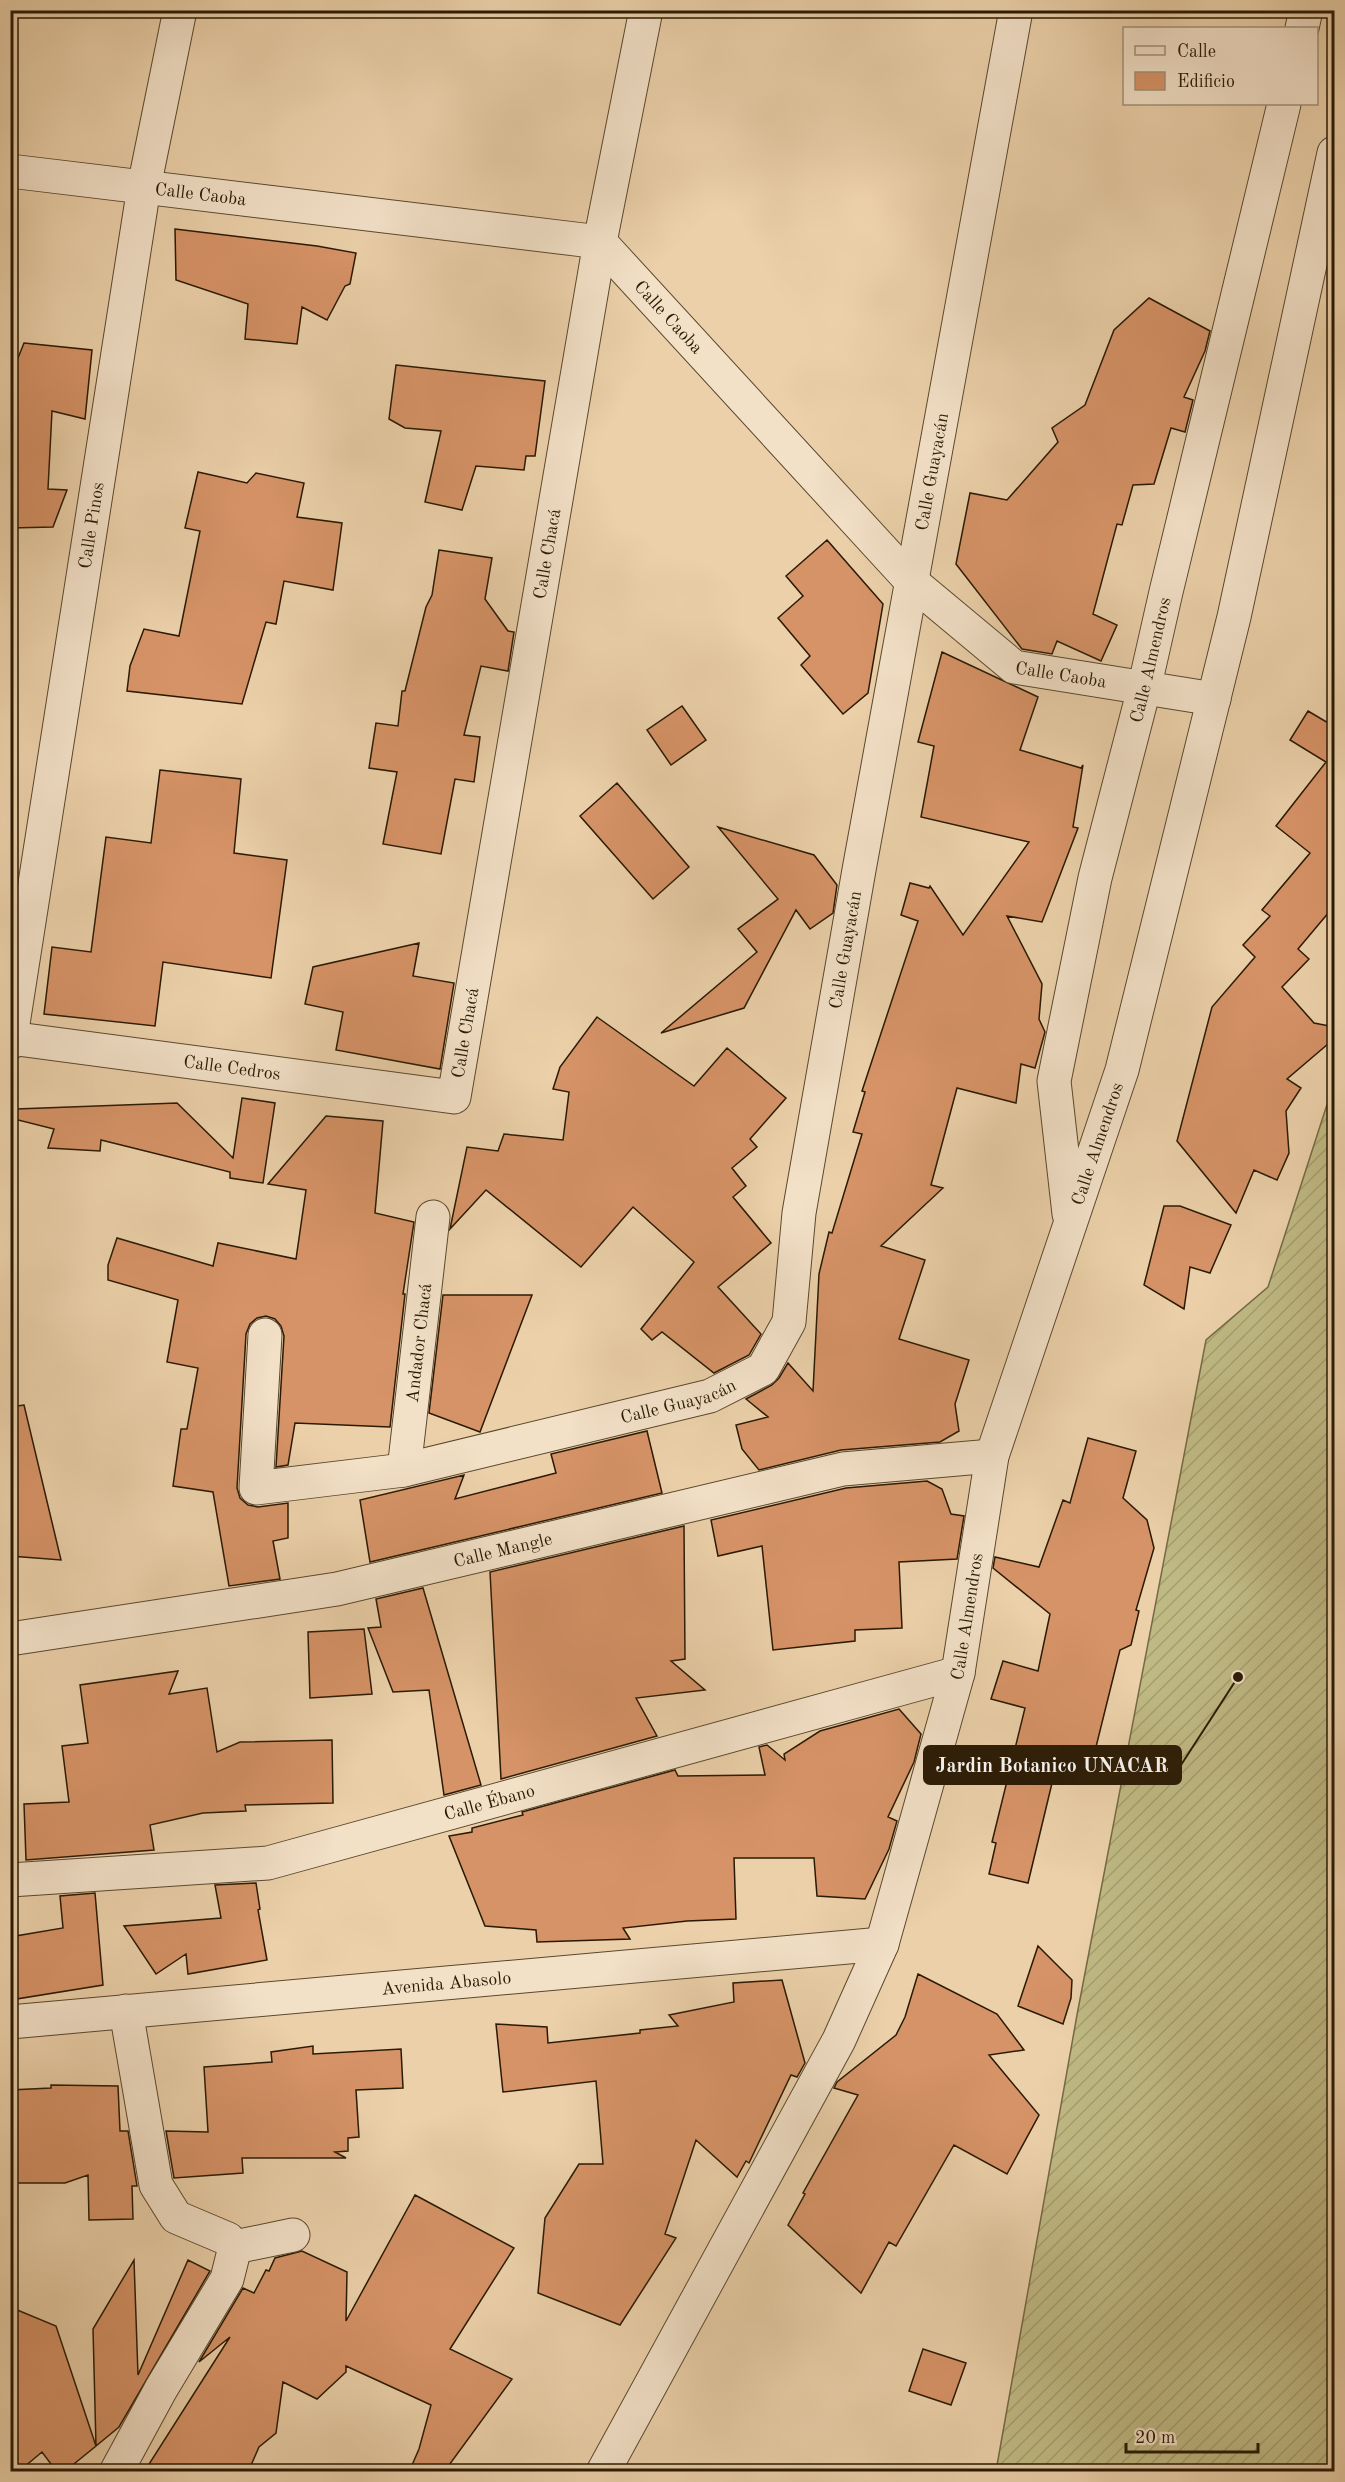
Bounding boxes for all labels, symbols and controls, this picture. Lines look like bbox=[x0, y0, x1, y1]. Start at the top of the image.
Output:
legend bbox=[1123, 27, 1318, 105]
text: Calle bbox=[1177, 43, 1216, 61]
text: Edificio bbox=[1177, 73, 1235, 91]
street label: Calle Caoba bbox=[154, 180, 247, 209]
street label: Calle Caoba bbox=[630, 278, 706, 358]
street label: Calle Guayacán bbox=[913, 411, 952, 532]
street label: Calle Pinos bbox=[76, 481, 108, 570]
street label: Calle Chacá bbox=[531, 507, 564, 601]
street label: Calle Almendros bbox=[1128, 595, 1175, 725]
street label: Calle Caoba bbox=[1014, 659, 1108, 692]
street label: Calle Guayacán bbox=[827, 889, 865, 1010]
street label: Calle Chacá bbox=[449, 986, 483, 1080]
street label: Calle Cedros bbox=[182, 1053, 282, 1084]
street label: Calle Almendros bbox=[1069, 1080, 1127, 1208]
street label: Andador Chacá bbox=[404, 1282, 435, 1404]
street label: Calle Guayacán bbox=[619, 1376, 739, 1427]
street label: Calle Mangle bbox=[452, 1530, 554, 1571]
street label: Calle Almendros bbox=[948, 1552, 987, 1683]
callout: Jardin Botanico UNACAR bbox=[924, 1746, 1181, 1784]
text: Jardin Botanico UNACAR bbox=[936, 1757, 1169, 1777]
street label: Calle Ébano bbox=[442, 1782, 537, 1824]
street label: Avenida Abasolo bbox=[381, 1969, 512, 1999]
scale bar bbox=[1126, 2416, 1258, 2454]
text: 20 m bbox=[1135, 2429, 1175, 2447]

